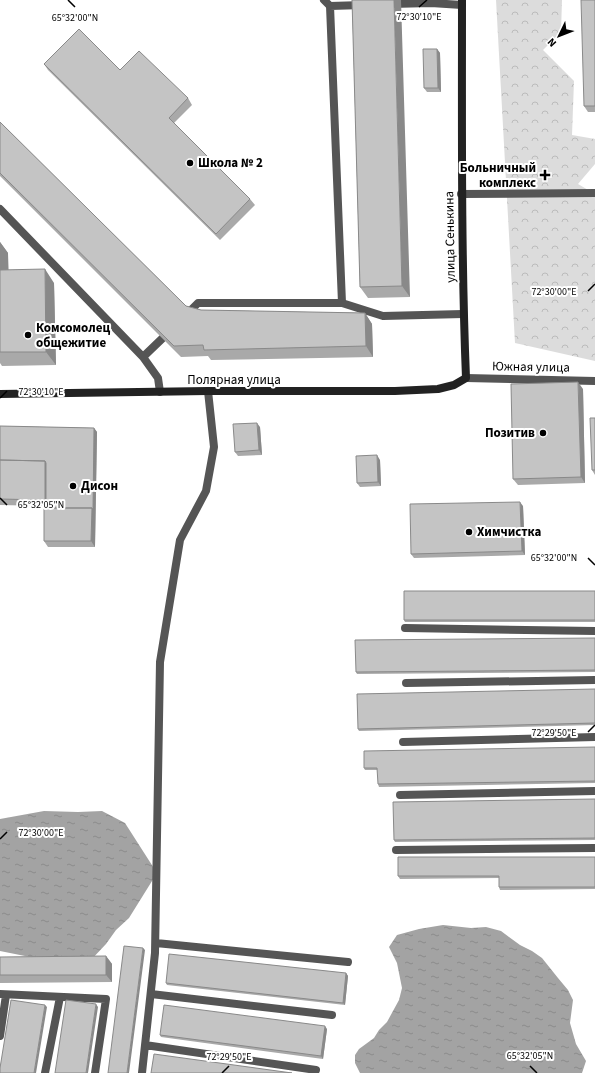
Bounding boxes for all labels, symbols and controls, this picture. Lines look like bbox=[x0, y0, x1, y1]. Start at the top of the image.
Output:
text: 72°30'10"E bbox=[396, 10, 442, 24]
text: 65°32'00"N bbox=[52, 11, 98, 25]
north arrow bbox=[539, 16, 579, 56]
text: N bbox=[544, 35, 560, 50]
place label: Школа № 2 bbox=[198, 154, 263, 172]
marker: Школа № 2 bbox=[185, 158, 195, 168]
place label: Больничный комплекс bbox=[460, 159, 536, 192]
marker: Больничный комплекс bbox=[539, 169, 551, 181]
street label: улица Сенькина bbox=[440, 191, 460, 283]
text: 72°30'00"E bbox=[531, 285, 577, 299]
place label: Комсомолец общежитие bbox=[36, 319, 110, 352]
marker: Комсомолец общежитие bbox=[23, 330, 33, 340]
street label: Южная улица bbox=[492, 357, 570, 377]
street label: Полярная улица bbox=[187, 371, 281, 389]
text: 72°30'10"E bbox=[18, 385, 64, 399]
place label: Позитив bbox=[485, 424, 535, 442]
marker: Позитив bbox=[538, 428, 548, 438]
place label: Дисон bbox=[81, 477, 118, 495]
marker: Дисон bbox=[68, 481, 78, 491]
text: 65°32'05"N bbox=[18, 498, 64, 512]
place label: Химчистка bbox=[477, 523, 542, 541]
marker: Химчистка bbox=[464, 527, 474, 537]
text: 65°32'00"N bbox=[531, 551, 577, 565]
text: 72°29'50"E bbox=[531, 726, 577, 740]
text: 72°30'00"E bbox=[18, 826, 64, 840]
text: 65°32'05"N bbox=[507, 1049, 553, 1063]
text: 72°29'50"E bbox=[206, 1050, 252, 1064]

